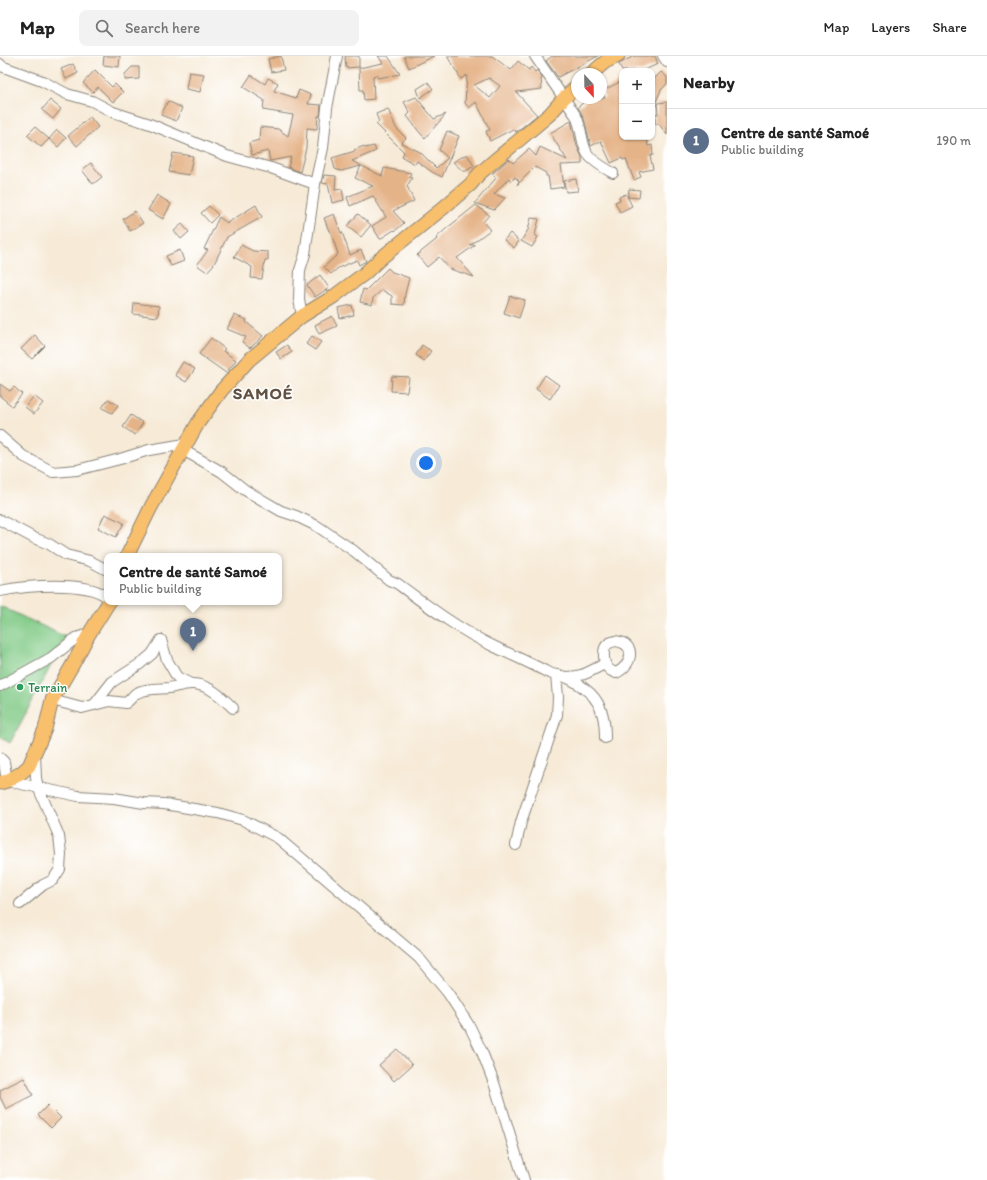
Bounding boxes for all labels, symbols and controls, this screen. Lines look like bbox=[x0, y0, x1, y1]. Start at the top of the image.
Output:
search box bbox=[79, 10, 359, 46]
text: Map bbox=[20, 16, 55, 39]
icon: search bbox=[93, 17, 115, 39]
text: Search here bbox=[125, 19, 200, 37]
text: Map bbox=[824, 19, 849, 36]
text: Layers bbox=[871, 19, 910, 36]
text: Share bbox=[932, 19, 967, 36]
north arrow bbox=[571, 68, 607, 104]
map controls bbox=[619, 68, 655, 140]
button: + bbox=[619, 68, 655, 104]
text: Nearby bbox=[683, 72, 735, 92]
button: − bbox=[619, 104, 655, 140]
text: Centre de santé Samoé bbox=[721, 124, 869, 142]
text: 1 bbox=[693, 133, 699, 148]
text: 190 m bbox=[936, 133, 971, 148]
text: Public building bbox=[721, 142, 804, 157]
district label: SAMOÉ bbox=[233, 383, 293, 403]
your location bbox=[416, 453, 436, 473]
popup bbox=[104, 553, 282, 605]
text: Centre de santé Samoé bbox=[119, 563, 267, 581]
text: Public building bbox=[119, 581, 202, 596]
pin: 1 bbox=[180, 618, 206, 651]
place label: Terrain bbox=[28, 680, 68, 695]
marker: Terrain bbox=[15, 682, 25, 692]

